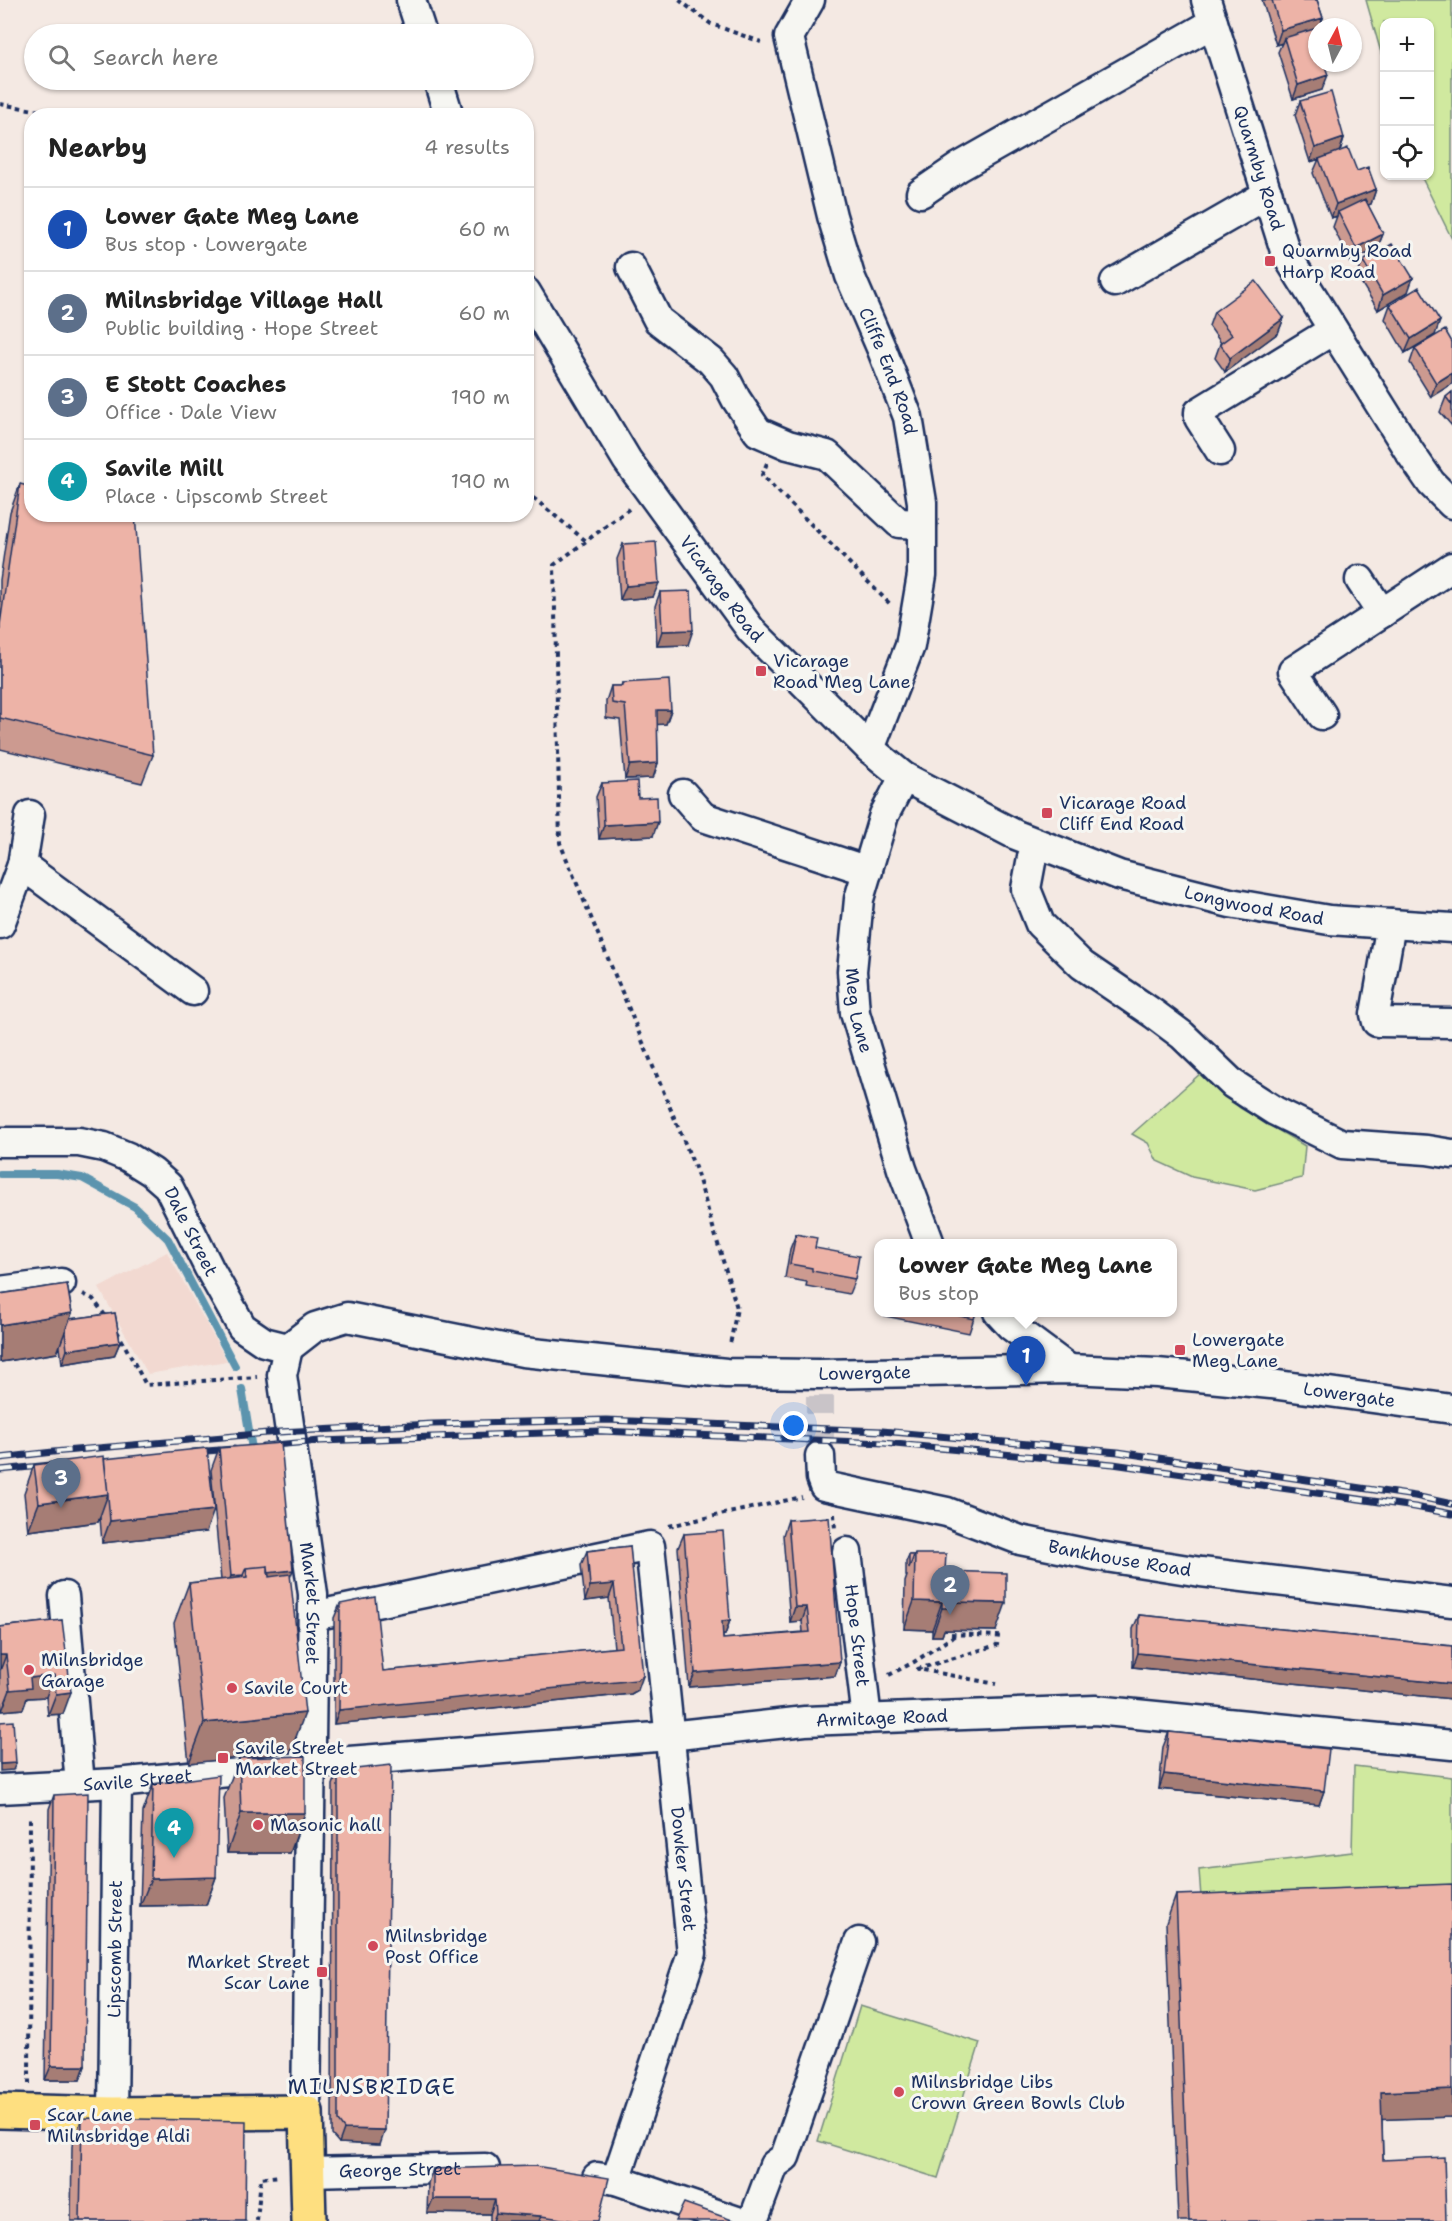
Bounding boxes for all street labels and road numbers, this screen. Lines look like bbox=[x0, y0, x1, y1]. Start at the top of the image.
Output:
street label: Quarmby Road bbox=[1228, 102, 1290, 233]
street label: Cliffe End Road bbox=[853, 304, 923, 436]
street label: Vicarage Road bbox=[674, 531, 769, 648]
street label: Longwood Road bbox=[1182, 880, 1326, 931]
street label: Meg Lane bbox=[840, 967, 878, 1056]
street label: Dale Street bbox=[158, 1183, 223, 1281]
street label: Lowergate bbox=[818, 1360, 911, 1386]
street label: Lowergate bbox=[1302, 1377, 1397, 1413]
street label: Bankhouse Road bbox=[1046, 1534, 1193, 1582]
street label: Market Street bbox=[294, 1541, 325, 1665]
street label: Hope Street bbox=[839, 1583, 875, 1688]
street label: Armitage Road bbox=[816, 1704, 948, 1733]
street label: Savile Street bbox=[83, 1764, 194, 1797]
street label: Dowker Street bbox=[665, 1806, 702, 1933]
street label: Lipscomb Street bbox=[102, 1880, 128, 2018]
street label: George Street bbox=[339, 2157, 462, 2183]

